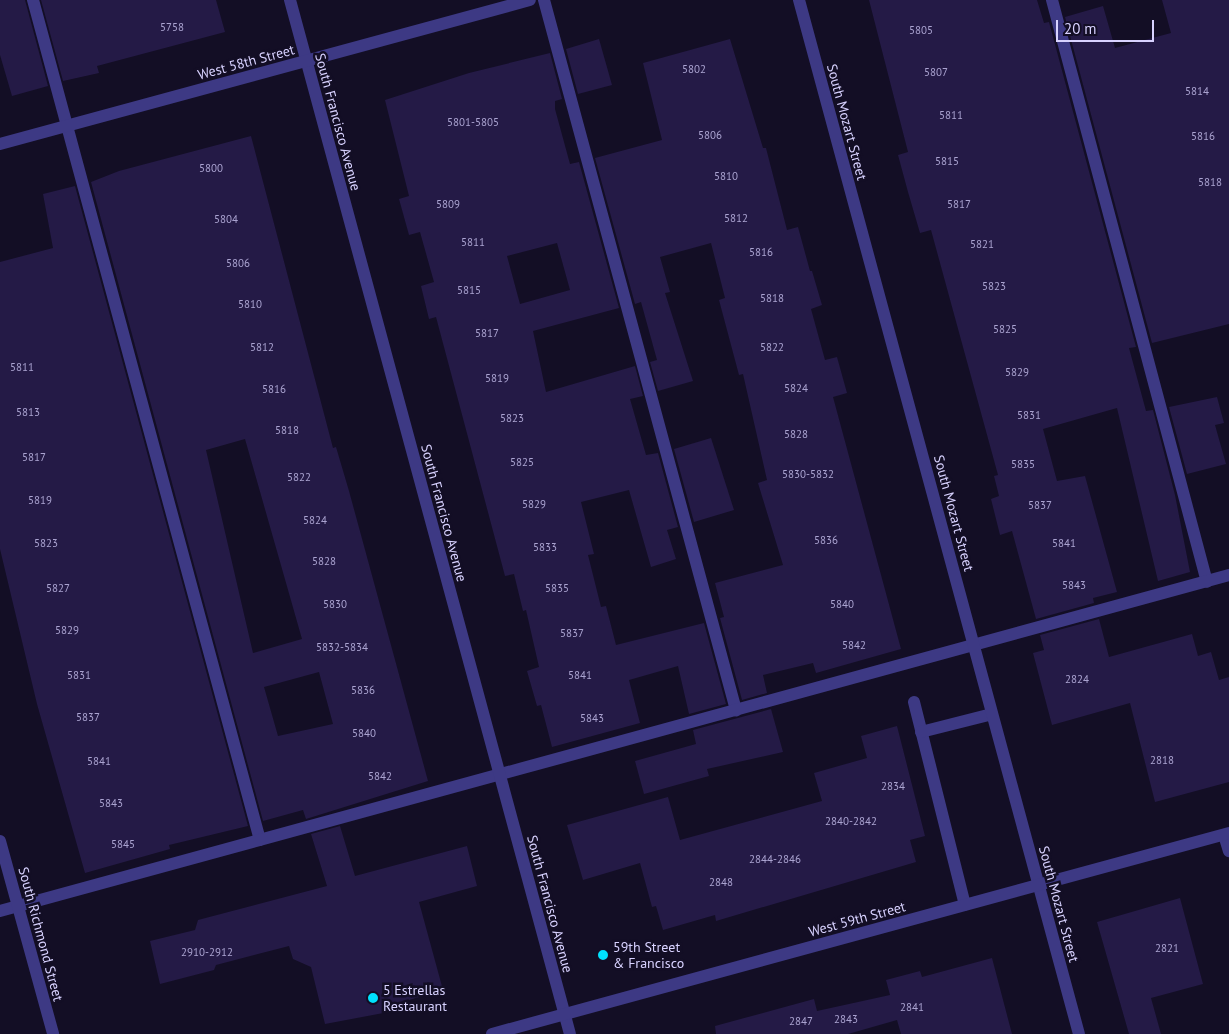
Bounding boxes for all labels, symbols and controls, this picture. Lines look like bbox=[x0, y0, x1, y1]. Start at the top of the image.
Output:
scale bar bbox=[1059, 10, 1156, 42]
text: 20 m bbox=[1064, 19, 1097, 38]
house number: 5758 bbox=[160, 20, 184, 34]
house number: 5805 bbox=[909, 23, 933, 37]
street label: West 58th Street bbox=[196, 41, 296, 83]
street label: South Francisco Avenue bbox=[311, 51, 365, 193]
house number: 5802 bbox=[682, 62, 706, 76]
street label: South Mozart Street bbox=[823, 62, 871, 182]
house number: 5807 bbox=[924, 65, 948, 79]
house number: 5814 bbox=[1185, 84, 1209, 98]
house number: 5811 bbox=[939, 108, 963, 122]
house number: 5801-5805 bbox=[447, 115, 499, 129]
house number: 5806 bbox=[698, 128, 722, 142]
house number: 5816 bbox=[1191, 129, 1215, 143]
house number: 5815 bbox=[935, 154, 959, 168]
house number: 5800 bbox=[199, 161, 223, 175]
house number: 5810 bbox=[714, 169, 738, 183]
house number: 5818 bbox=[1198, 175, 1222, 189]
house number: 5809 bbox=[436, 197, 460, 211]
house number: 5817 bbox=[947, 197, 971, 211]
house number: 5812 bbox=[724, 211, 748, 225]
house number: 5804 bbox=[214, 212, 238, 226]
house number: 5811 bbox=[461, 235, 485, 249]
house number: 5821 bbox=[970, 237, 994, 251]
house number: 5816 bbox=[749, 245, 773, 259]
house number: 5806 bbox=[226, 256, 250, 270]
house number: 5823 bbox=[982, 279, 1006, 293]
house number: 5815 bbox=[457, 283, 481, 297]
house number: 5818 bbox=[760, 291, 784, 305]
house number: 5810 bbox=[238, 297, 262, 311]
house number: 5825 bbox=[993, 322, 1017, 336]
house number: 5817 bbox=[475, 326, 499, 340]
house number: 5812 bbox=[250, 340, 274, 354]
house number: 5822 bbox=[760, 340, 784, 354]
house number: 5811 bbox=[10, 360, 34, 374]
house number: 5829 bbox=[1005, 365, 1029, 379]
house number: 5819 bbox=[485, 371, 509, 385]
house number: 5824 bbox=[784, 381, 808, 395]
house number: 5816 bbox=[262, 382, 286, 396]
house number: 5813 bbox=[16, 405, 40, 419]
house number: 5831 bbox=[1017, 408, 1041, 422]
house number: 5823 bbox=[500, 411, 524, 425]
house number: 5818 bbox=[275, 423, 299, 437]
house number: 5828 bbox=[784, 427, 808, 441]
street label: South Francisco Avenue bbox=[417, 442, 471, 584]
house number: 5817 bbox=[22, 450, 46, 464]
street label: South Mozart Street bbox=[930, 453, 978, 573]
house number: 5825 bbox=[510, 455, 534, 469]
house number: 5835 bbox=[1011, 457, 1035, 471]
house number: 5830-5832 bbox=[782, 467, 834, 481]
house number: 5822 bbox=[287, 470, 311, 484]
house number: 5819 bbox=[28, 493, 52, 507]
house number: 5829 bbox=[522, 497, 546, 511]
house number: 5837 bbox=[1028, 498, 1052, 512]
house number: 5824 bbox=[303, 513, 327, 527]
house number: 5836 bbox=[814, 533, 838, 547]
house number: 5823 bbox=[34, 536, 58, 550]
house number: 5841 bbox=[1052, 536, 1076, 550]
house number: 5833 bbox=[533, 540, 557, 554]
house number: 5828 bbox=[312, 554, 336, 568]
house number: 5843 bbox=[1062, 578, 1086, 592]
house number: 5827 bbox=[46, 581, 70, 595]
house number: 5835 bbox=[545, 581, 569, 595]
house number: 5830 bbox=[323, 597, 347, 611]
house number: 5840 bbox=[830, 597, 854, 611]
house number: 5829 bbox=[55, 623, 79, 637]
house number: 5837 bbox=[560, 626, 584, 640]
house number: 5842 bbox=[842, 638, 866, 652]
house number: 5832-5834 bbox=[316, 640, 368, 654]
house number: 5831 bbox=[67, 668, 91, 682]
house number: 5841 bbox=[568, 668, 592, 682]
house number: 2824 bbox=[1065, 672, 1089, 686]
house number: 5836 bbox=[351, 683, 375, 697]
house number: 5837 bbox=[76, 710, 100, 724]
house number: 5843 bbox=[580, 711, 604, 725]
house number: 5840 bbox=[352, 726, 376, 740]
house number: 2818 bbox=[1150, 753, 1174, 767]
house number: 5841 bbox=[87, 754, 111, 768]
house number: 5842 bbox=[368, 769, 392, 783]
house number: 2834 bbox=[881, 779, 905, 793]
house number: 5843 bbox=[99, 796, 123, 810]
house number: 2840-2842 bbox=[825, 814, 877, 828]
street label: South Francisco Avenue bbox=[523, 833, 577, 975]
house number: 5845 bbox=[111, 837, 135, 851]
street label: South Mozart Street bbox=[1035, 844, 1083, 964]
house number: 2844-2846 bbox=[749, 852, 801, 866]
street label: South Richmond Street bbox=[15, 865, 67, 1003]
house number: 2848 bbox=[709, 875, 733, 889]
street label: West 59th Street bbox=[807, 898, 907, 940]
place label: 59th Street & Francisco bbox=[613, 939, 684, 972]
house number: 2821 bbox=[1155, 941, 1179, 955]
house number: 2910-2912 bbox=[181, 945, 233, 959]
marker: 59th Street & Francisco bbox=[597, 949, 609, 961]
place label: 5 Estrellas Restaurant bbox=[383, 982, 447, 1014]
marker: 5 Estrellas Restaurant bbox=[367, 992, 379, 1004]
house number: 2841 bbox=[900, 1000, 924, 1014]
house number: 2843 bbox=[834, 1012, 858, 1026]
house number: 2847 bbox=[789, 1014, 813, 1028]

